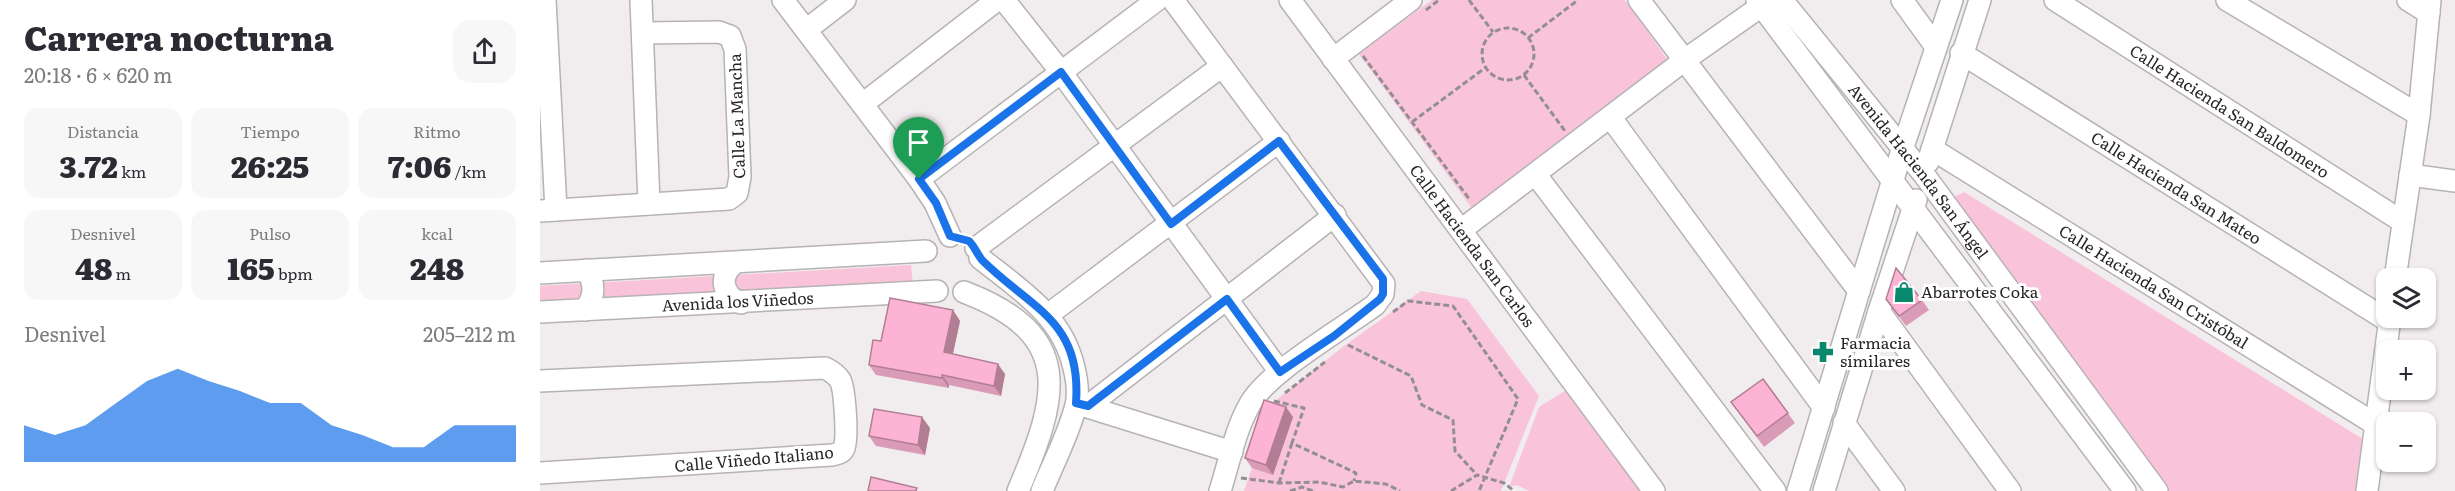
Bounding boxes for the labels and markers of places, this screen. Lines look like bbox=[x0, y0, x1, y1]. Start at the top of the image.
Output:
pin bbox=[893, 117, 944, 179]
place label: Abarrotes Coka bbox=[1921, 279, 2039, 303]
shop icon: Abarrotes Coka bbox=[1892, 280, 1916, 304]
place label: Farmacia símilares bbox=[1840, 330, 1912, 372]
pharmacy icon: Farmacia símilares bbox=[1811, 340, 1835, 364]

